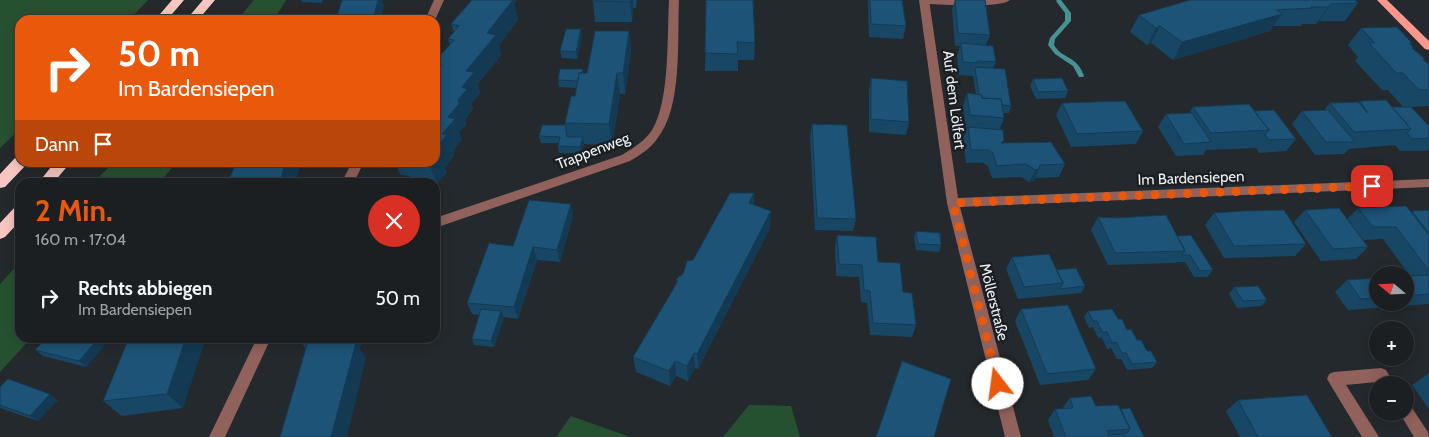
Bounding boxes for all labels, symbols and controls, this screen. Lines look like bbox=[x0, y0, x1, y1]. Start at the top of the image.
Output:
text: 50 m bbox=[118, 32, 200, 75]
icon: right bbox=[35, 35, 100, 100]
street label: Auf dem Lölfert bbox=[939, 50, 969, 150]
text: Im Bardensiepen bbox=[118, 75, 275, 102]
street label: Trappenweg bbox=[554, 129, 633, 173]
icon: arrive bbox=[89, 130, 117, 158]
text: Dann bbox=[35, 133, 79, 156]
pin bbox=[1351, 165, 1393, 207]
street label: Im Bardensiepen bbox=[1137, 167, 1245, 189]
icon: arrive bbox=[1358, 172, 1386, 200]
text: 2 Min. bbox=[35, 192, 113, 229]
button: close bbox=[368, 195, 420, 247]
text: 160 m · 17:04 bbox=[35, 230, 126, 249]
street label: Möllerstraße bbox=[976, 261, 1012, 343]
north arrow bbox=[1369, 266, 1414, 311]
map controls bbox=[1369, 266, 1414, 421]
text: Rechts abbiegen bbox=[78, 277, 212, 300]
icon: right bbox=[35, 284, 63, 312]
text: 50 m bbox=[376, 287, 420, 310]
text: Im Bardensiepen bbox=[78, 300, 192, 319]
button: + bbox=[1369, 321, 1414, 366]
position arrow bbox=[971, 357, 1023, 409]
button: − bbox=[1369, 376, 1414, 421]

